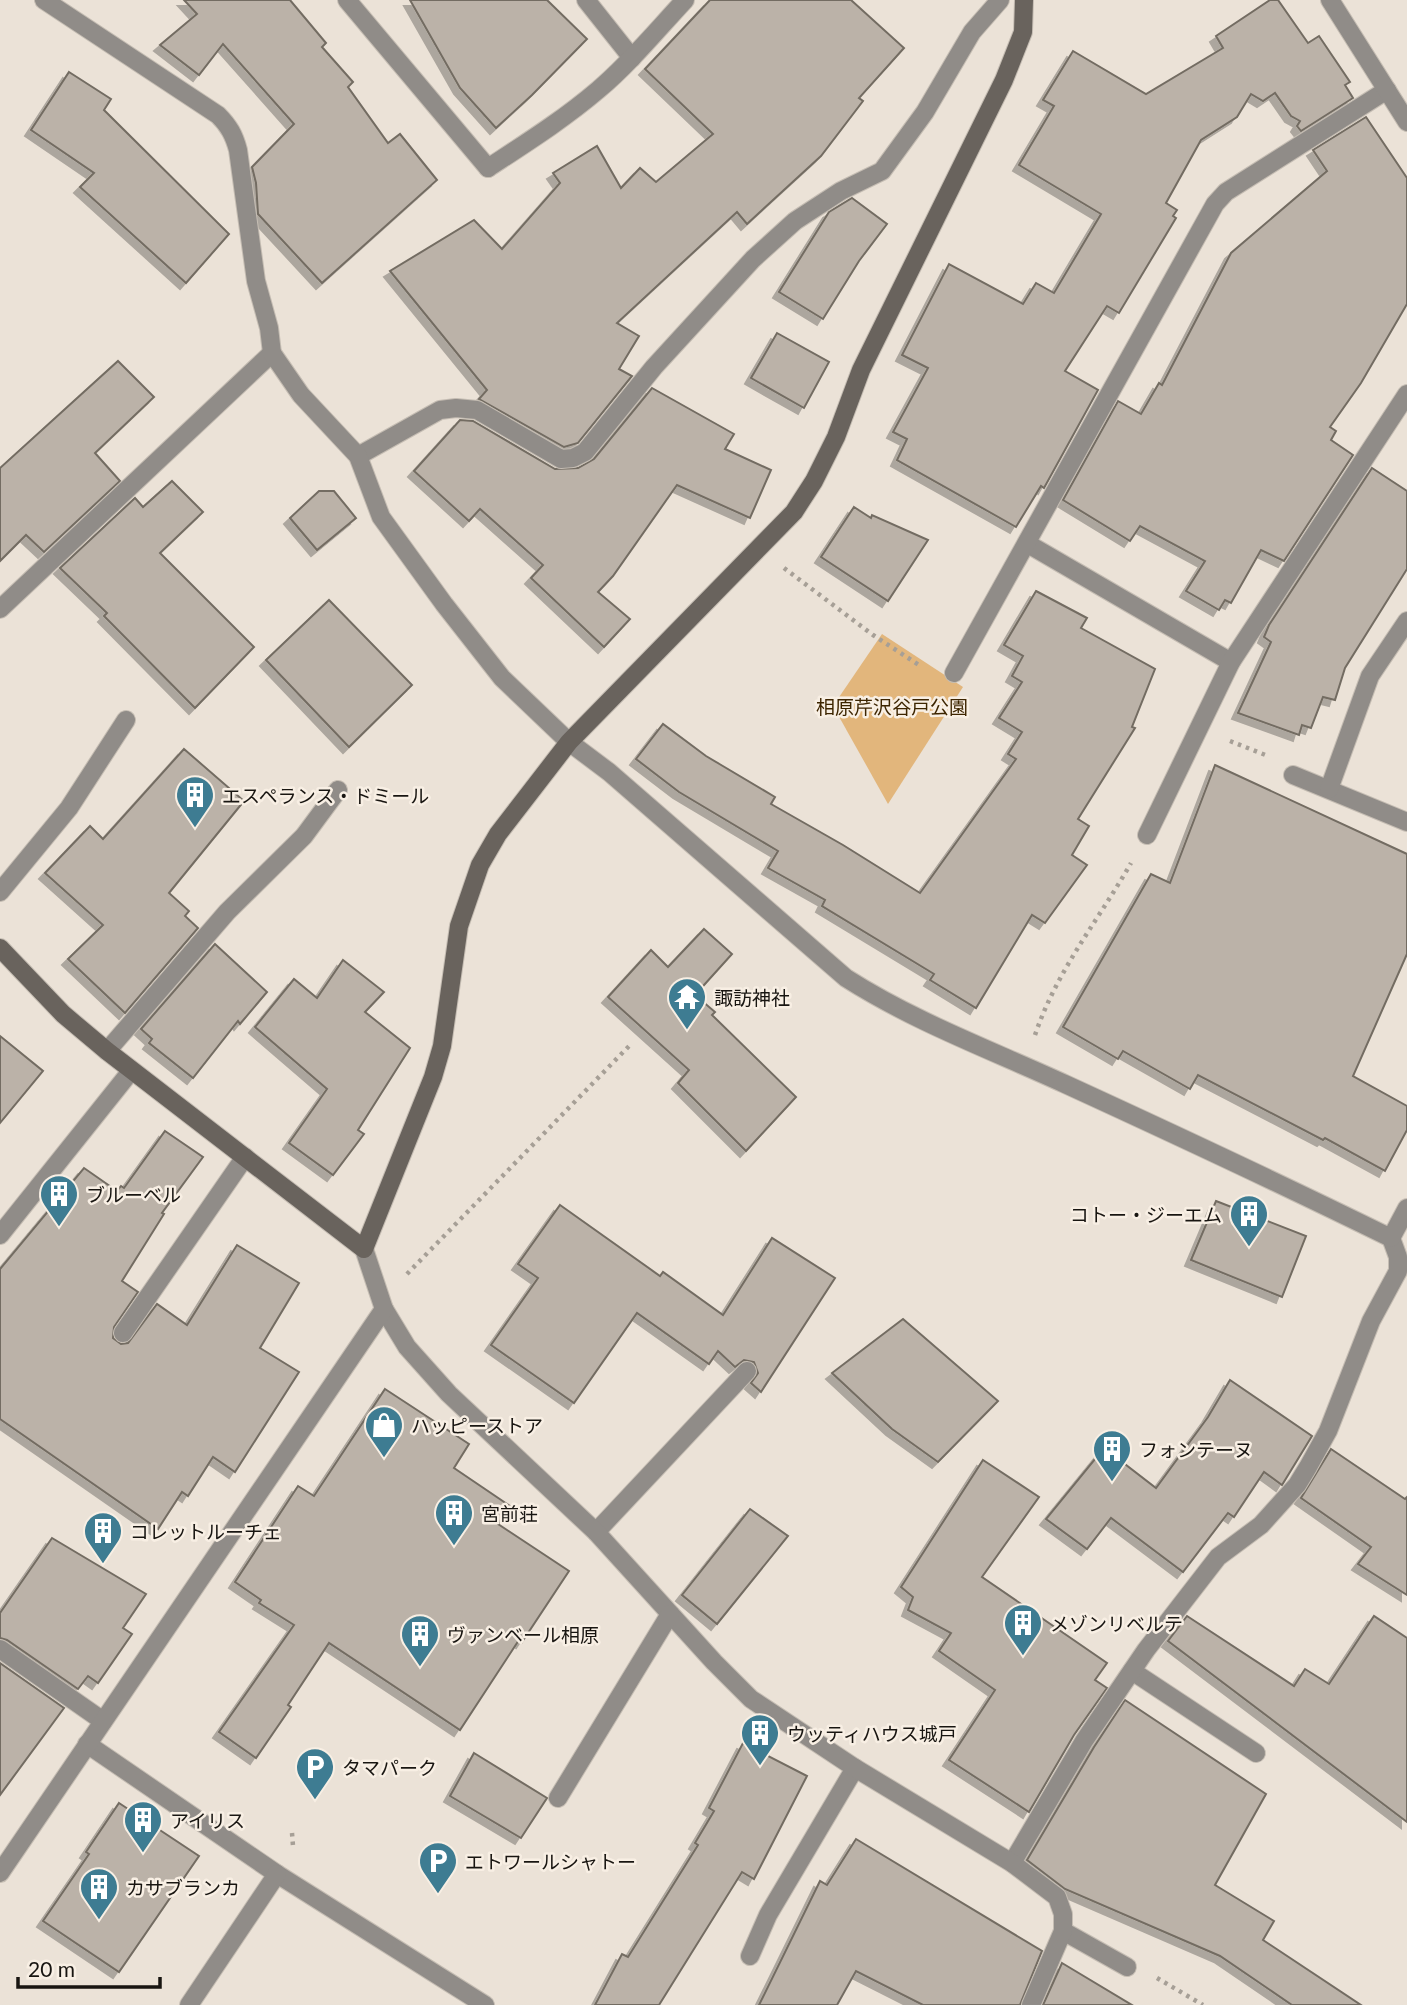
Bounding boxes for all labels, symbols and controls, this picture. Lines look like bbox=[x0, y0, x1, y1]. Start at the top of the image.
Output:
park label: 相原芹沢谷戸公園 bbox=[816, 695, 968, 718]
building icon: エスペランス・ドミール bbox=[174, 774, 216, 829]
place label: エスペランス・ドミール bbox=[222, 784, 429, 807]
temple icon: 諏訪神社 bbox=[666, 976, 708, 1031]
place label: 諏訪神社 bbox=[714, 986, 790, 1009]
building icon: ブルーベル bbox=[38, 1173, 80, 1228]
place label: ブルーベル bbox=[86, 1183, 181, 1206]
building icon: コトー・ジーエム bbox=[1228, 1193, 1270, 1248]
place label: コトー・ジーエム bbox=[1070, 1203, 1222, 1226]
shop icon: ハッピーストア bbox=[363, 1404, 405, 1459]
place label: ハッピーストア bbox=[411, 1414, 543, 1437]
building icon: フォンテーヌ bbox=[1091, 1428, 1133, 1483]
place label: フォンテーヌ bbox=[1139, 1438, 1253, 1461]
building icon: 宮前荘 bbox=[433, 1492, 475, 1547]
place label: 宮前荘 bbox=[481, 1502, 538, 1525]
building icon: コレットルーチェ bbox=[82, 1510, 124, 1565]
place label: コレットルーチェ bbox=[130, 1520, 282, 1543]
building icon: メゾンリベルテ bbox=[1002, 1602, 1044, 1657]
place label: メゾンリベルテ bbox=[1050, 1612, 1183, 1635]
building icon: ヴァンベール相原 bbox=[399, 1613, 441, 1668]
place label: ヴァンベール相原 bbox=[447, 1623, 599, 1646]
building icon: ウッティハウス城戸 bbox=[739, 1712, 781, 1767]
place label: ウッティハウス城戸 bbox=[787, 1722, 957, 1745]
parking icon: タマパーク bbox=[294, 1746, 336, 1801]
place label: タマパーク bbox=[342, 1756, 437, 1779]
building icon: アイリス bbox=[122, 1799, 164, 1854]
place label: アイリス bbox=[170, 1809, 245, 1832]
parking icon: エトワールシャトー bbox=[417, 1840, 459, 1895]
place label: エトワールシャトー bbox=[465, 1850, 636, 1873]
building icon: カサブランカ bbox=[78, 1866, 120, 1921]
place label: カサブランカ bbox=[126, 1876, 240, 1899]
scale bar bbox=[18, 1946, 159, 1990]
text: 20 m bbox=[28, 1956, 75, 1981]

